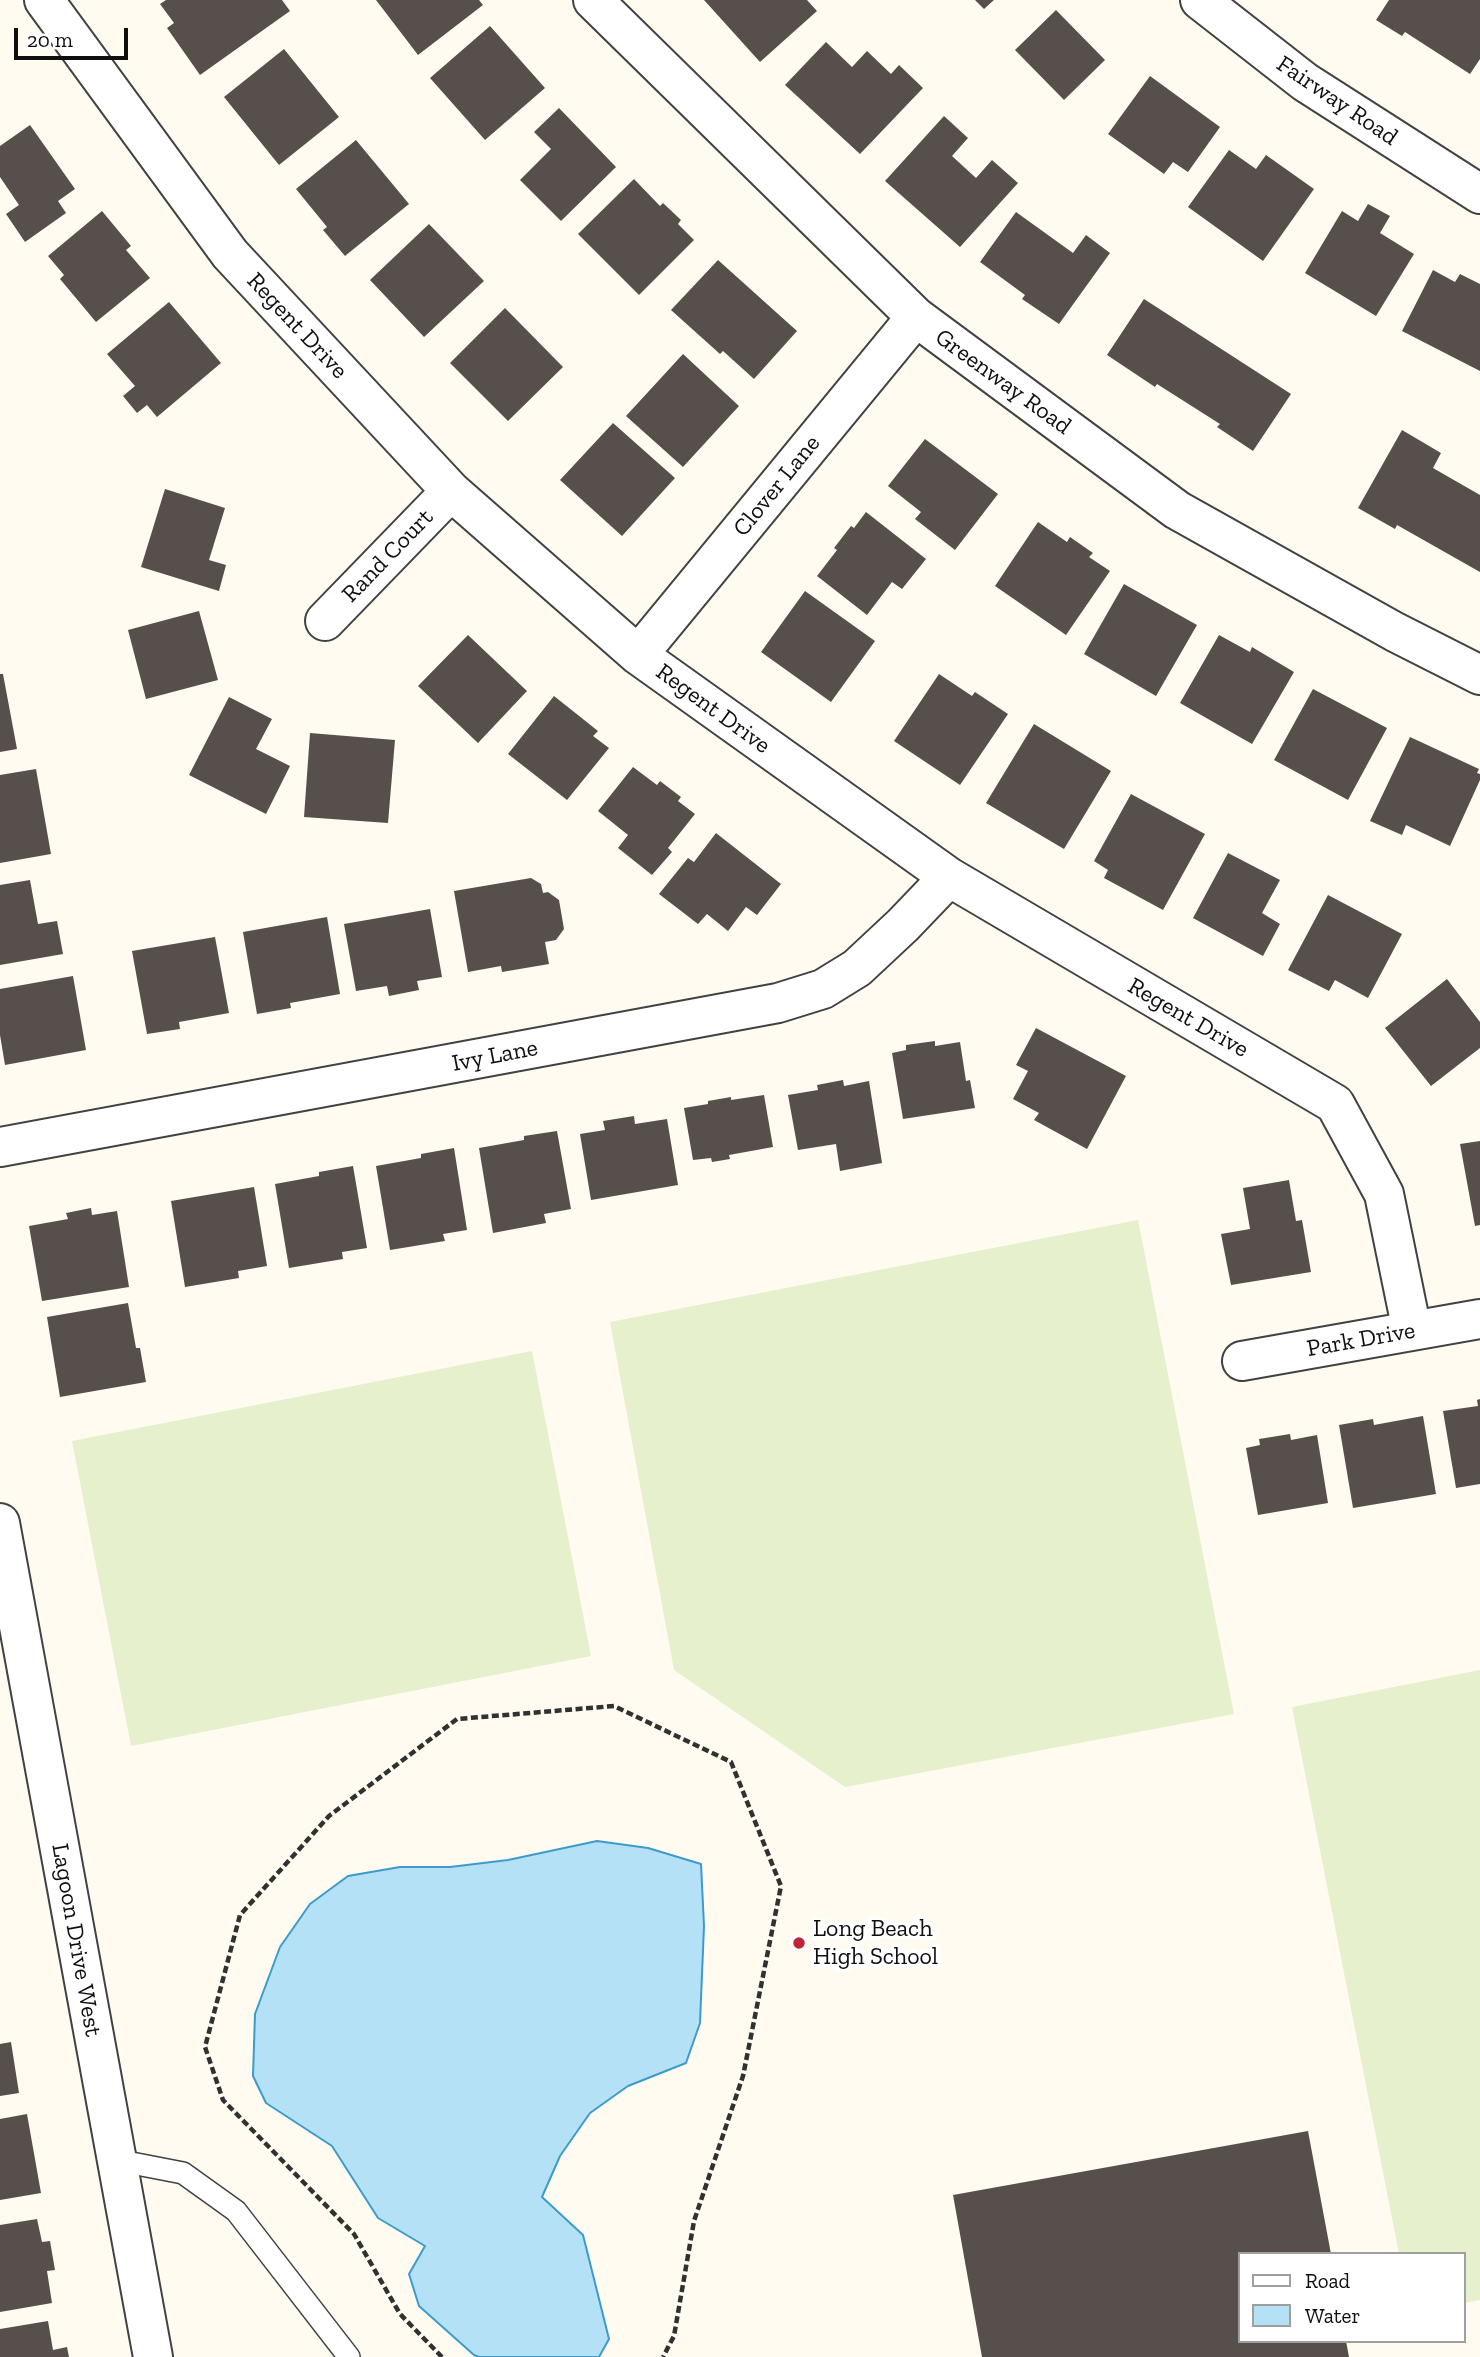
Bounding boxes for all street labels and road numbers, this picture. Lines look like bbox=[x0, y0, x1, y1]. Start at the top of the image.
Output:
street label: Fairway Road bbox=[1271, 50, 1403, 152]
street label: Regent Drive bbox=[240, 267, 354, 385]
street label: Greenway Road bbox=[929, 323, 1077, 441]
street label: Clover Lane bbox=[727, 429, 827, 543]
street label: Rand Court bbox=[336, 503, 440, 609]
street label: Regent Drive bbox=[650, 658, 776, 760]
street label: Regent Drive bbox=[1122, 972, 1254, 1064]
street label: Ivy Lane bbox=[450, 1034, 540, 1078]
street label: Park Drive bbox=[1305, 1316, 1417, 1364]
street label: Lagoon Drive West bbox=[45, 1841, 107, 2039]

